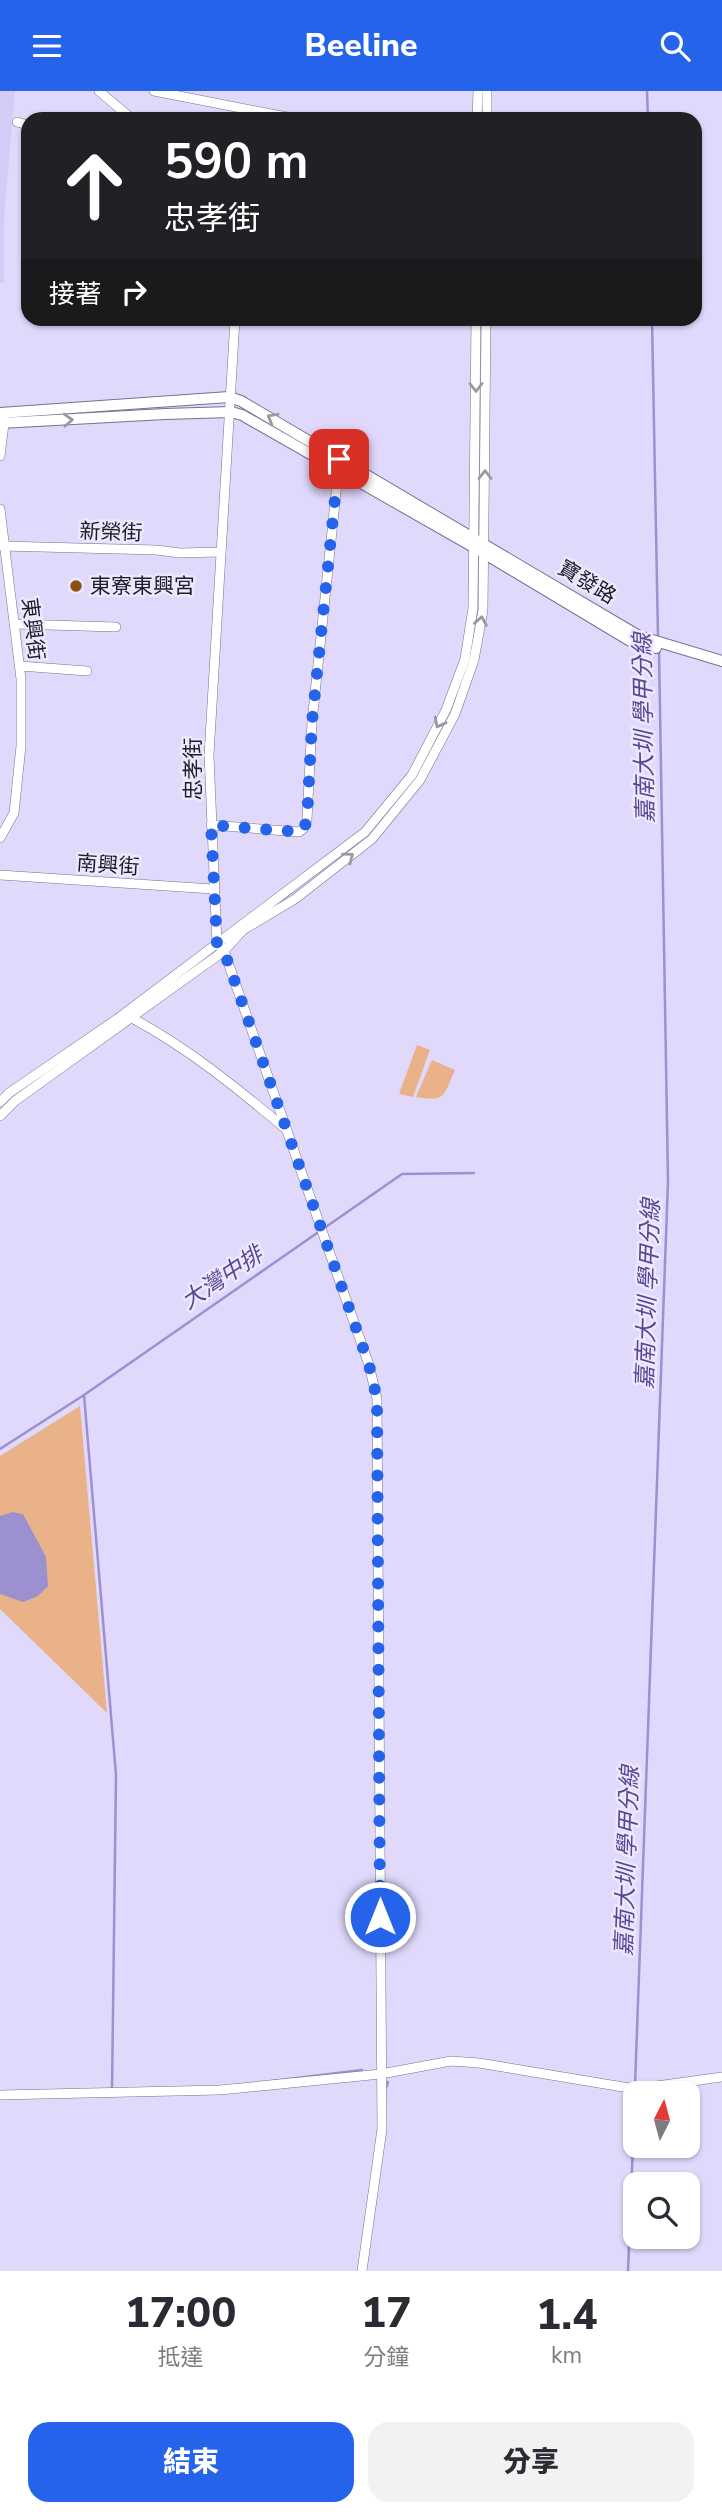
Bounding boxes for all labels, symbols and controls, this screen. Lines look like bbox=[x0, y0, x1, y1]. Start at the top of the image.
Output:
text: Beeline bbox=[304, 24, 418, 67]
icon: menu bbox=[28, 27, 66, 65]
icon: search bbox=[656, 27, 694, 65]
text: 590 m bbox=[164, 128, 308, 195]
icon: ahead bbox=[49, 140, 140, 231]
text: 忠孝街 bbox=[164, 197, 260, 240]
icon: right bbox=[115, 273, 153, 311]
text: 接著 bbox=[49, 277, 101, 312]
one-way arrow bbox=[468, 382, 484, 392]
one-way arrow bbox=[63, 412, 74, 427]
one-way arrow bbox=[267, 414, 280, 427]
pin bbox=[309, 429, 369, 489]
icon: arrive bbox=[320, 440, 358, 478]
one-way arrow bbox=[477, 469, 493, 480]
street label: 新榮街 bbox=[79, 517, 143, 547]
street label: 寶發路 bbox=[553, 554, 621, 610]
place label: 東寮東興宮 bbox=[90, 572, 195, 600]
marker: 東寮東興宮 bbox=[68, 578, 84, 594]
street label: 東興街 bbox=[15, 596, 51, 662]
one-way arrow bbox=[473, 615, 488, 627]
water label: 嘉南大圳 學甲分線 bbox=[627, 630, 661, 823]
one-way arrow bbox=[434, 716, 447, 728]
street label: 忠孝街 bbox=[179, 738, 207, 801]
street label: 南興街 bbox=[76, 849, 140, 881]
one-way arrow bbox=[342, 852, 354, 865]
water label: 嘉南大圳 學甲分線 bbox=[629, 1196, 667, 1389]
water label: 大灣中排 bbox=[175, 1238, 271, 1317]
water label: 嘉南大圳 學甲分線 bbox=[608, 1763, 646, 1956]
position arrow bbox=[343, 1880, 417, 1954]
north arrow bbox=[623, 2081, 700, 2158]
map controls bbox=[623, 2081, 700, 2249]
button: search bbox=[623, 2172, 700, 2249]
text: 17:00 bbox=[125, 2285, 236, 2342]
text: 17 bbox=[361, 2285, 411, 2342]
text: 1.4 bbox=[536, 2287, 597, 2344]
text: km bbox=[551, 2340, 582, 2371]
text: 抵達 bbox=[157, 2342, 203, 2373]
text: 分鐘 bbox=[363, 2342, 409, 2373]
button: 結束 bbox=[28, 2422, 354, 2502]
button: 分享 bbox=[368, 2422, 694, 2502]

